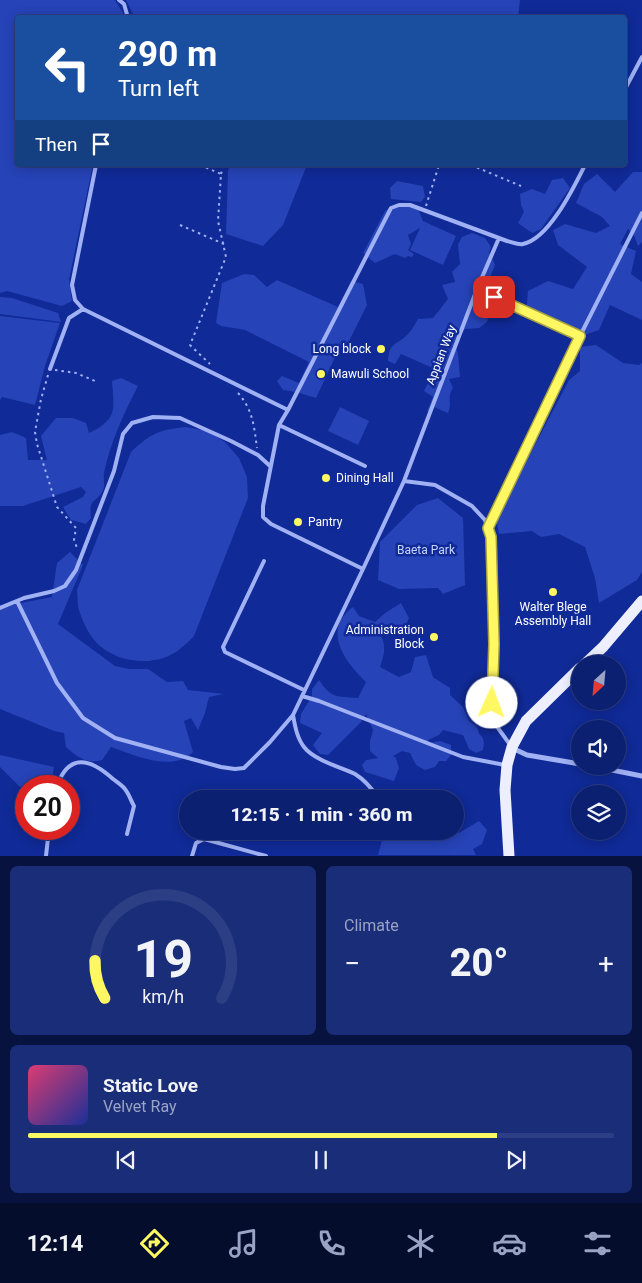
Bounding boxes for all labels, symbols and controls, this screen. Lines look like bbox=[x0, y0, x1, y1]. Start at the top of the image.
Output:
text: 290 m bbox=[118, 34, 217, 75]
icon: left bbox=[35, 35, 100, 100]
text: Turn left bbox=[118, 76, 199, 101]
icon: arrive bbox=[87, 130, 115, 158]
text: Then bbox=[35, 133, 77, 156]
pin bbox=[473, 276, 515, 318]
icon: arrive bbox=[480, 283, 508, 311]
street label: Appian Way bbox=[423, 323, 459, 387]
place label: Long block bbox=[312, 342, 372, 356]
marker: Long block bbox=[375, 343, 387, 355]
place label: Mawuli School bbox=[331, 367, 409, 381]
marker: Mawuli School bbox=[315, 368, 327, 380]
place label: Dining Hall bbox=[336, 471, 394, 485]
marker: Dining Hall bbox=[320, 472, 332, 484]
place label: Pantry bbox=[308, 515, 343, 529]
marker: Pantry bbox=[292, 516, 304, 528]
park label: Baeta Park bbox=[397, 543, 456, 557]
marker: Walter Blege Assembly Hall bbox=[547, 586, 559, 598]
place label: Walter Blege Assembly Hall bbox=[515, 600, 591, 628]
place label: Administration Block bbox=[346, 623, 425, 651]
marker: Administration Block bbox=[428, 631, 440, 643]
north arrow bbox=[571, 655, 626, 710]
map controls bbox=[571, 655, 626, 840]
position arrow bbox=[465, 676, 517, 728]
button: sound bbox=[571, 720, 626, 775]
speed limit sign: 20 bbox=[15, 775, 80, 840]
button: layers bbox=[571, 785, 626, 840]
text: 12:15 · 1 min · 360 m bbox=[230, 803, 413, 826]
text: Climate bbox=[344, 916, 399, 935]
text: 19 bbox=[133, 929, 193, 990]
text: 20° bbox=[450, 941, 508, 985]
text: − bbox=[344, 947, 360, 980]
text: + bbox=[598, 947, 614, 980]
text: km/h bbox=[142, 986, 184, 1007]
text: Static Love bbox=[103, 1074, 198, 1097]
text: Velvet Ray bbox=[103, 1097, 177, 1116]
icon: previous bbox=[112, 1146, 140, 1174]
icon: pause bbox=[307, 1146, 335, 1174]
icon: next bbox=[502, 1146, 530, 1174]
icon: directions bbox=[137, 1226, 172, 1261]
icon: music bbox=[226, 1226, 261, 1261]
icon: phone bbox=[314, 1226, 349, 1261]
icon: climate bbox=[403, 1226, 438, 1261]
icon: car bbox=[492, 1226, 527, 1261]
icon: filters bbox=[580, 1226, 615, 1261]
text: 12:14 bbox=[27, 1231, 83, 1256]

